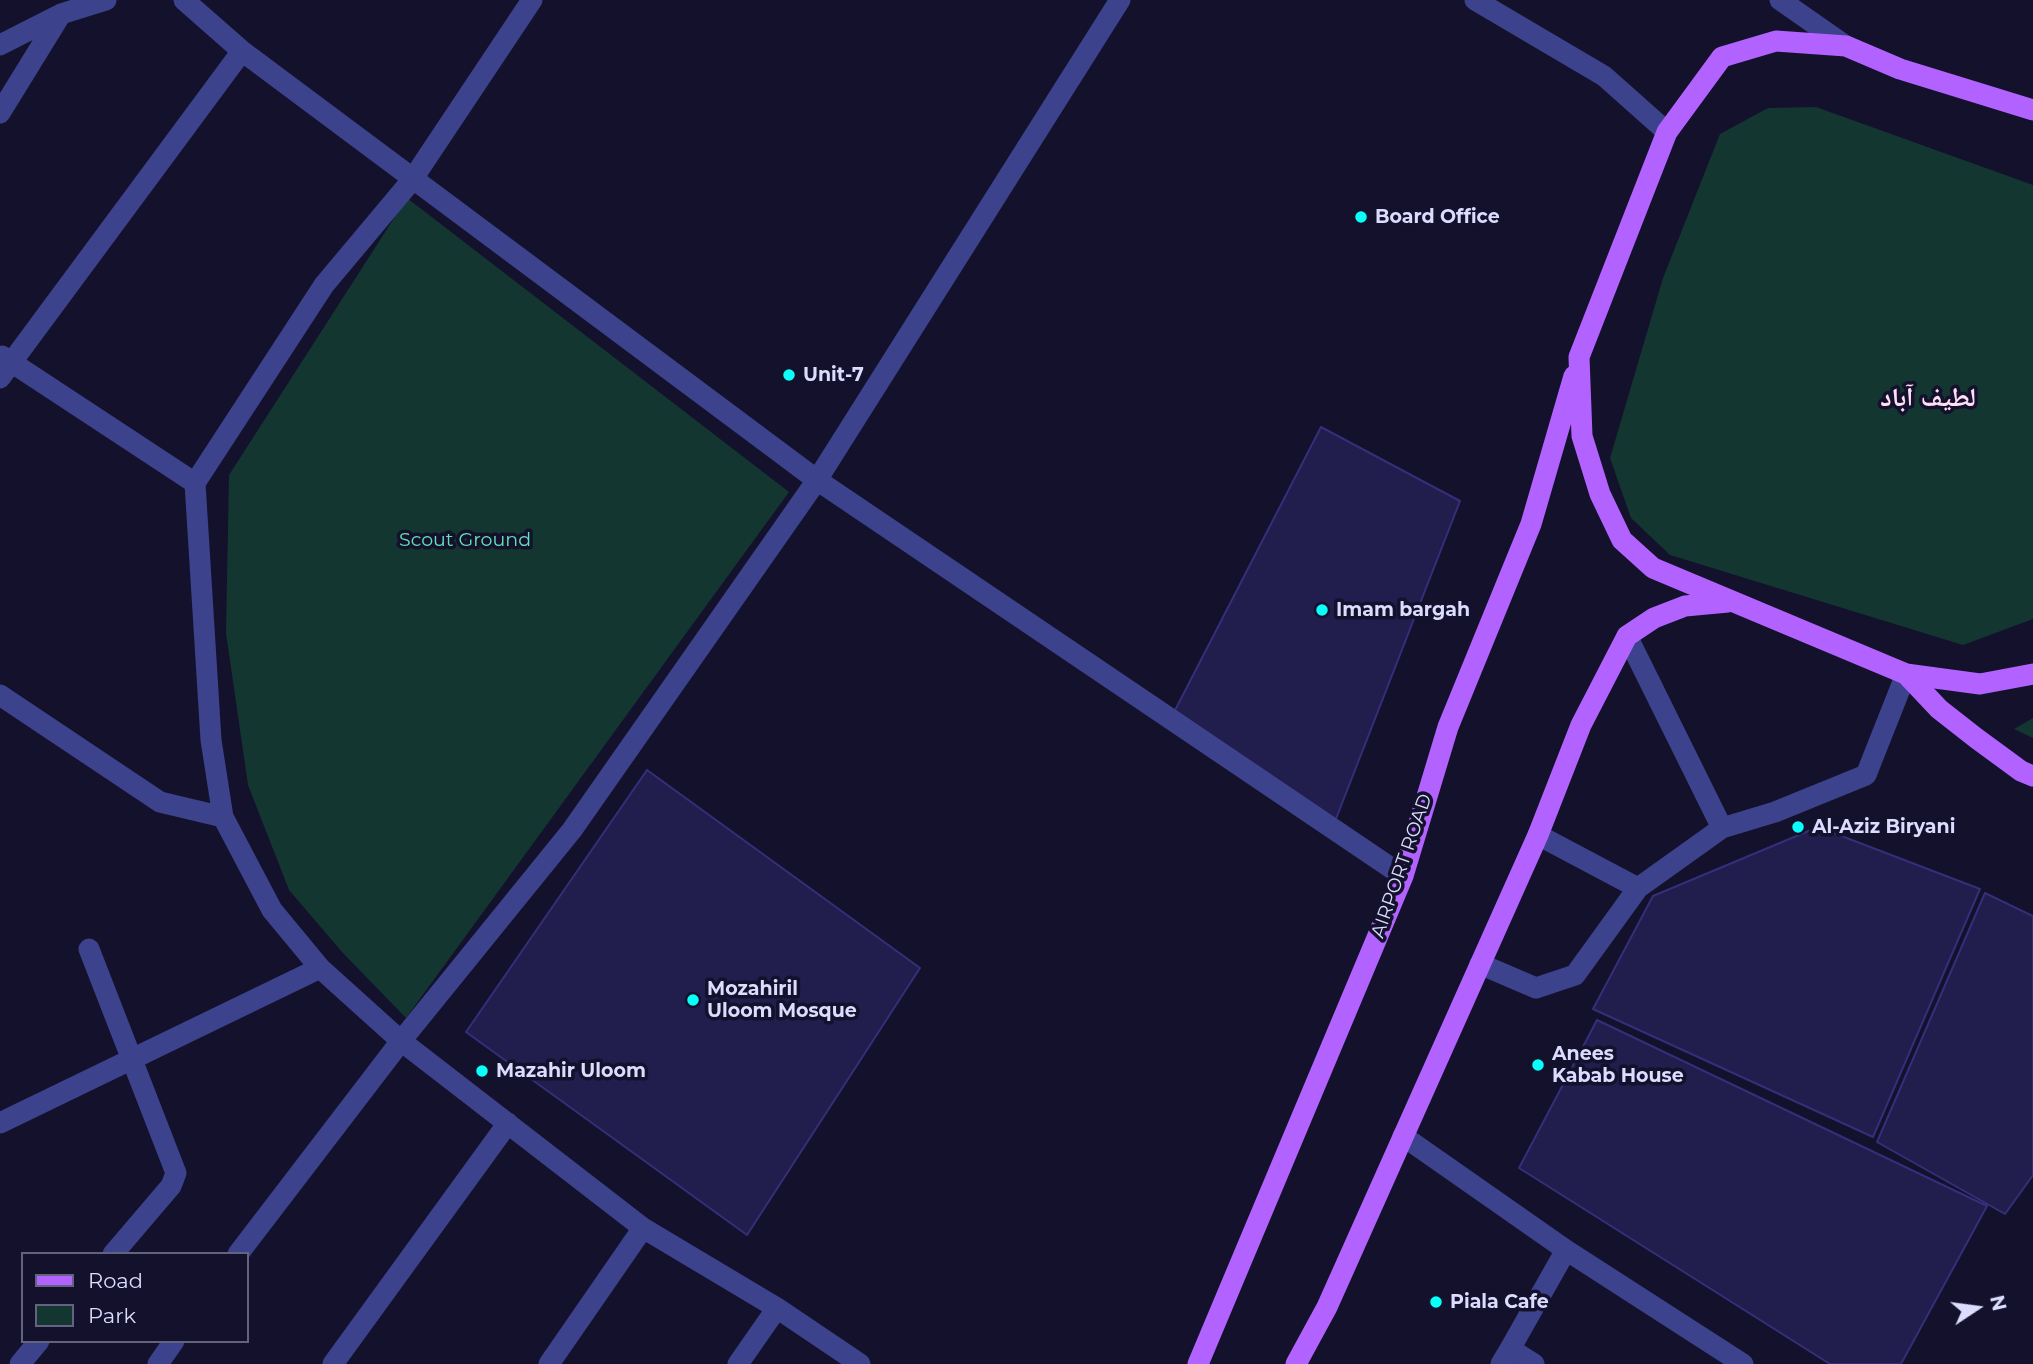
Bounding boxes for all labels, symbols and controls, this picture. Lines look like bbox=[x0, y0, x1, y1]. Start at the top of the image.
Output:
place label: Board Office bbox=[1375, 206, 1500, 228]
marker: Board Office bbox=[1353, 209, 1369, 225]
place label: Unit-7 bbox=[803, 364, 864, 386]
marker: Unit-7 bbox=[781, 367, 797, 383]
district label: لطیف آباد bbox=[1880, 382, 1976, 414]
park label: Scout Ground bbox=[399, 529, 531, 551]
place label: Imam bargah bbox=[1336, 599, 1470, 621]
marker: Imam bargah bbox=[1314, 602, 1330, 618]
street label: AIRPORT ROAD bbox=[1367, 791, 1437, 941]
place label: Al-Aziz Biryani bbox=[1812, 816, 1955, 838]
marker: Al-Aziz Biryani bbox=[1790, 819, 1806, 835]
place label: Mozahiril Uloom Mosque bbox=[707, 978, 857, 1022]
marker: Mozahiril Uloom Mosque bbox=[685, 992, 701, 1008]
place label: Anees Kabab House bbox=[1552, 1043, 1684, 1087]
marker: Anees Kabab House bbox=[1530, 1057, 1546, 1073]
place label: Mazahir Uloom bbox=[496, 1060, 646, 1082]
marker: Mazahir Uloom bbox=[474, 1063, 490, 1079]
legend bbox=[21, 1252, 248, 1343]
text: Road bbox=[88, 1268, 143, 1293]
north arrow bbox=[1942, 1273, 2012, 1343]
place label: Piala Cafe bbox=[1450, 1291, 1549, 1313]
text: N bbox=[1985, 1293, 2011, 1313]
marker: Piala Cafe bbox=[1428, 1294, 1444, 1310]
text: Park bbox=[88, 1303, 136, 1328]

